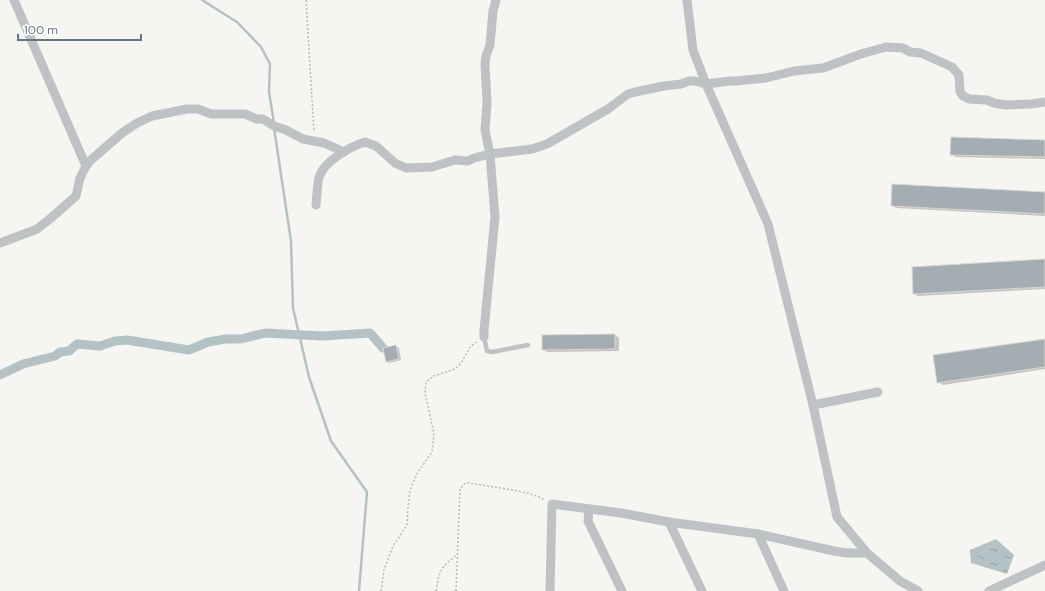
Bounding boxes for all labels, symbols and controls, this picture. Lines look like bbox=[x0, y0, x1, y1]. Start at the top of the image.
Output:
scale bar bbox=[18, 16, 141, 42]
text: 100 m bbox=[24, 22, 58, 38]

